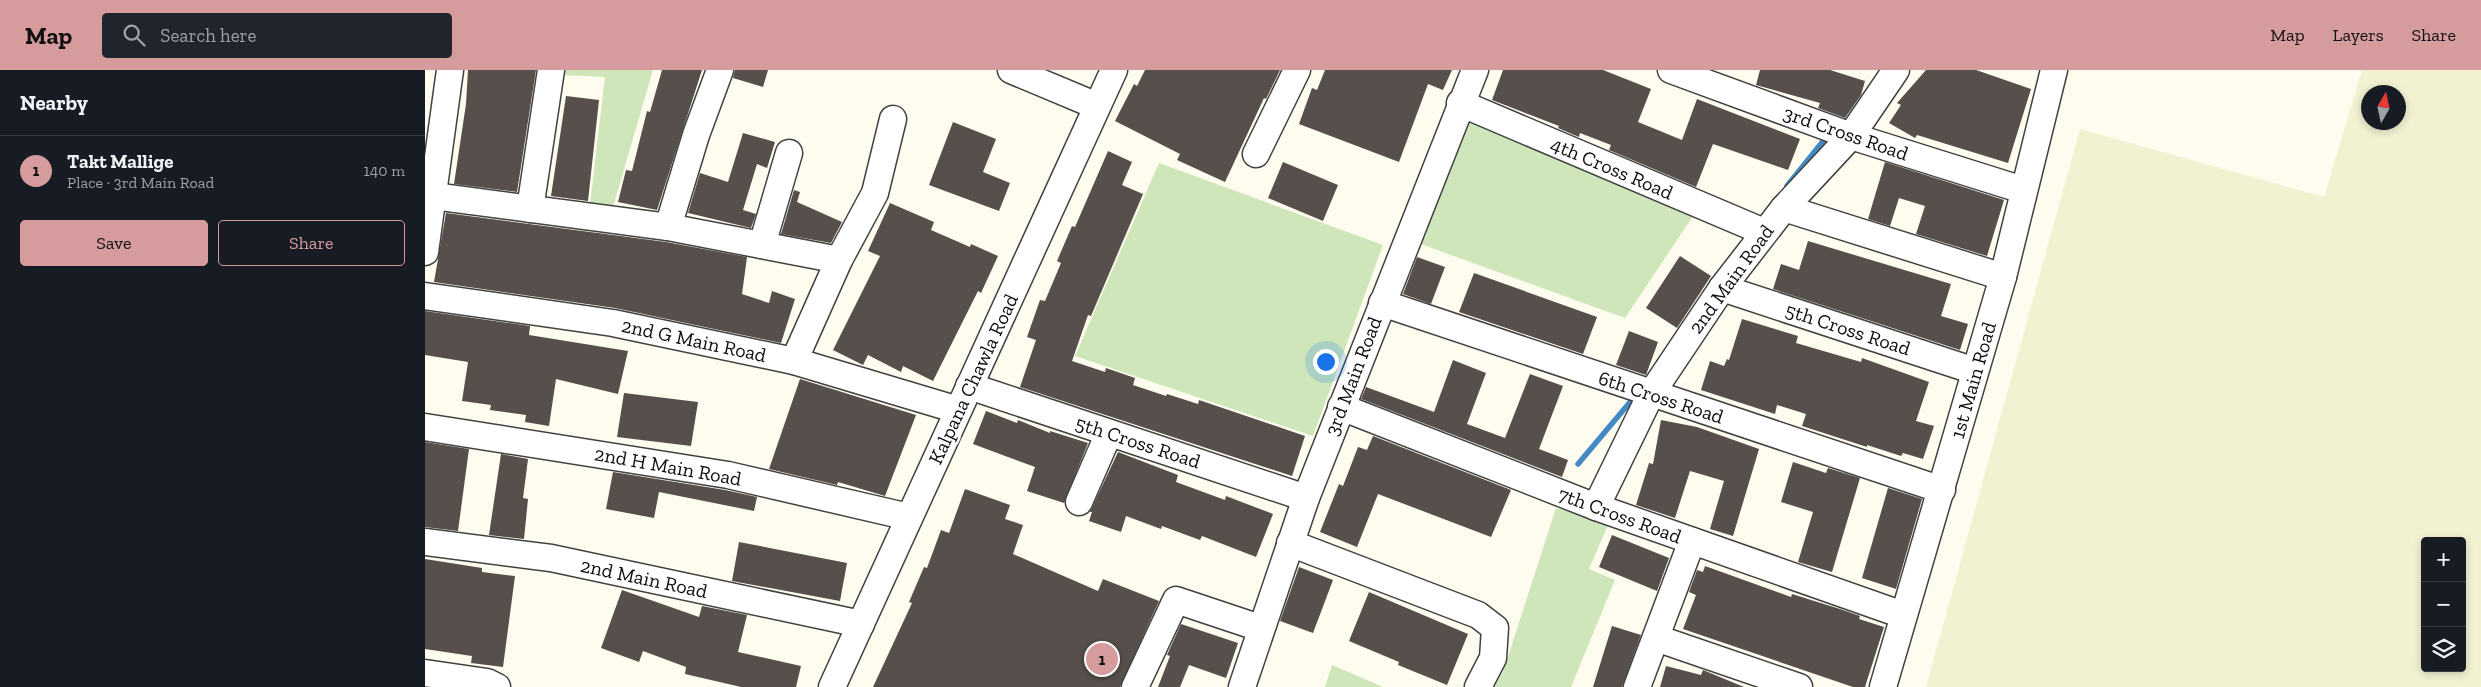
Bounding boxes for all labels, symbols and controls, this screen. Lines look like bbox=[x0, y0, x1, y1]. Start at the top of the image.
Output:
search box bbox=[102, 13, 452, 58]
text: Map bbox=[25, 21, 72, 50]
icon: search bbox=[120, 21, 148, 49]
text: Search here bbox=[160, 24, 257, 47]
text: Map bbox=[2270, 24, 2305, 46]
text: Layers bbox=[2333, 24, 2384, 46]
text: Share bbox=[2412, 24, 2456, 46]
north arrow bbox=[2361, 85, 2406, 130]
text: Nearby bbox=[20, 90, 88, 115]
street label: 3rd Cross Road bbox=[1780, 100, 1912, 166]
street label: 4th Cross Road bbox=[1547, 131, 1677, 205]
text: Takt Mallige bbox=[67, 150, 173, 173]
text: 1 bbox=[33, 161, 39, 180]
text: 140 m bbox=[364, 161, 405, 180]
text: Place · 3rd Main Road bbox=[67, 173, 214, 192]
button: Save bbox=[20, 220, 208, 266]
button: Share bbox=[218, 220, 405, 266]
street label: 2nd Main Road bbox=[1683, 220, 1779, 338]
street label: Kalpana Chawla Road bbox=[923, 290, 1023, 468]
street label: 5th Cross Road bbox=[1783, 298, 1913, 360]
street label: 2nd G Main Road bbox=[619, 313, 769, 367]
street label: 3rd Main Road bbox=[1319, 313, 1387, 439]
street label: 1st Main Road bbox=[1945, 319, 2001, 441]
your location bbox=[1313, 349, 1339, 375]
street label: 6th Cross Road bbox=[1595, 365, 1727, 429]
street label: 5th Cross Road bbox=[1073, 411, 1203, 473]
street label: 2nd H Main Road bbox=[593, 441, 743, 491]
street label: 7th Cross Road bbox=[1555, 482, 1685, 548]
map controls bbox=[2421, 537, 2466, 672]
button: + bbox=[2421, 537, 2466, 582]
street label: 2nd Main Road bbox=[578, 553, 710, 603]
button: − bbox=[2421, 582, 2466, 627]
button: layers bbox=[2421, 627, 2466, 672]
pin: 1 bbox=[1086, 640, 1118, 678]

